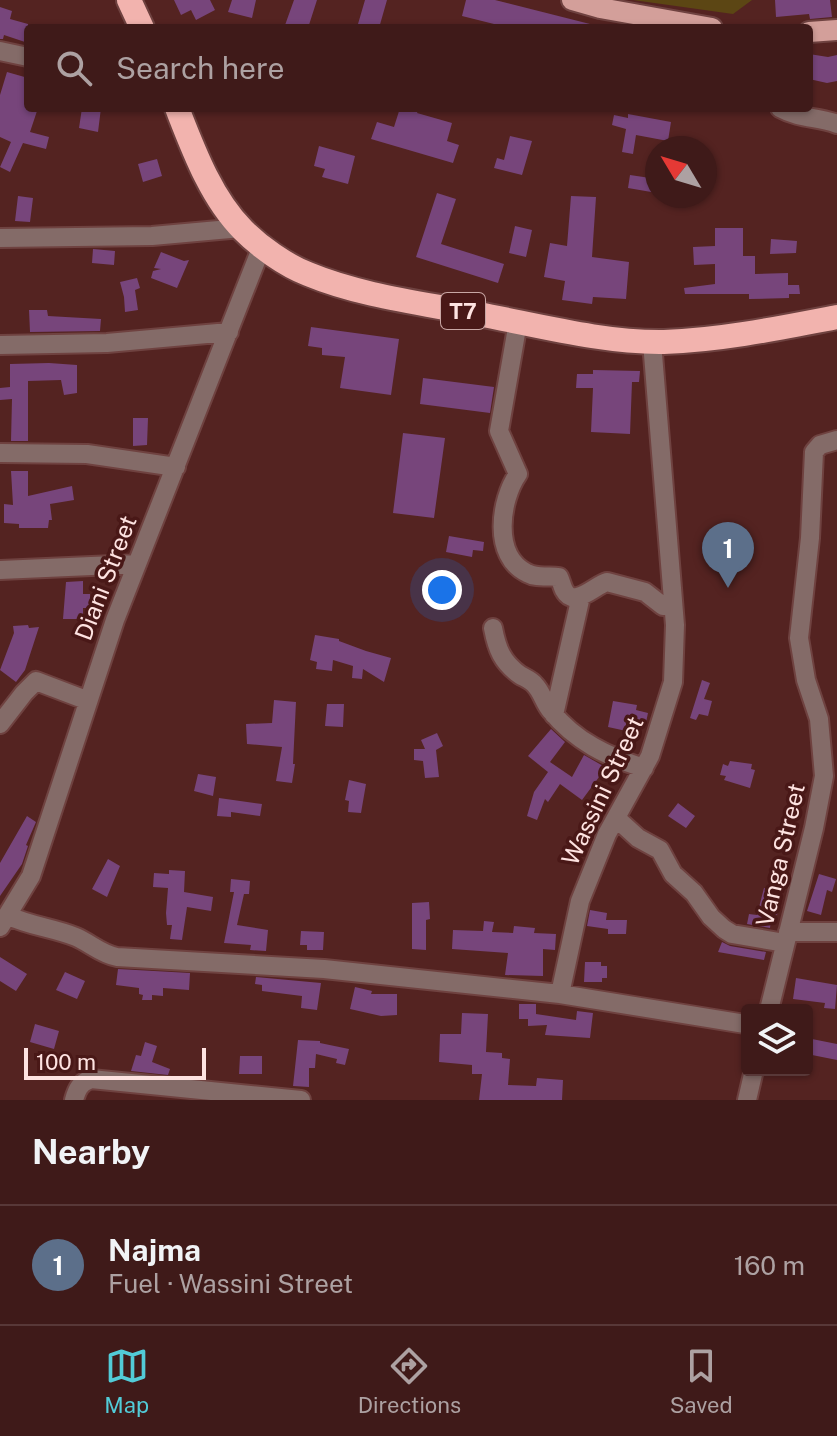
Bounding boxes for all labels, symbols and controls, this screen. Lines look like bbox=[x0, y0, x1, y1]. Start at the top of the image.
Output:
search box bbox=[24, 24, 813, 112]
icon: search bbox=[52, 46, 96, 90]
text: Search here bbox=[116, 50, 284, 86]
north arrow bbox=[645, 136, 717, 208]
road number: T7 bbox=[441, 293, 485, 329]
street label: Diani Street bbox=[68, 511, 142, 644]
pin: 1 bbox=[702, 522, 754, 588]
your location bbox=[422, 570, 462, 610]
street label: Wassini Street bbox=[555, 712, 649, 869]
street label: Vanga Street bbox=[750, 780, 810, 929]
map controls bbox=[741, 1004, 813, 1076]
button: layers bbox=[741, 1004, 813, 1076]
scale bar bbox=[24, 1044, 206, 1080]
text: 100 m bbox=[36, 1049, 96, 1075]
text: Nearby bbox=[32, 1132, 150, 1172]
text: Najma bbox=[108, 1232, 201, 1268]
text: 1 bbox=[52, 1250, 64, 1281]
text: 160 m bbox=[734, 1250, 805, 1281]
text: Fuel · Wassini Street bbox=[108, 1268, 353, 1299]
tab: Map bbox=[104, 1344, 149, 1418]
tab: Directions bbox=[358, 1344, 461, 1418]
tab: Saved bbox=[670, 1344, 733, 1418]

